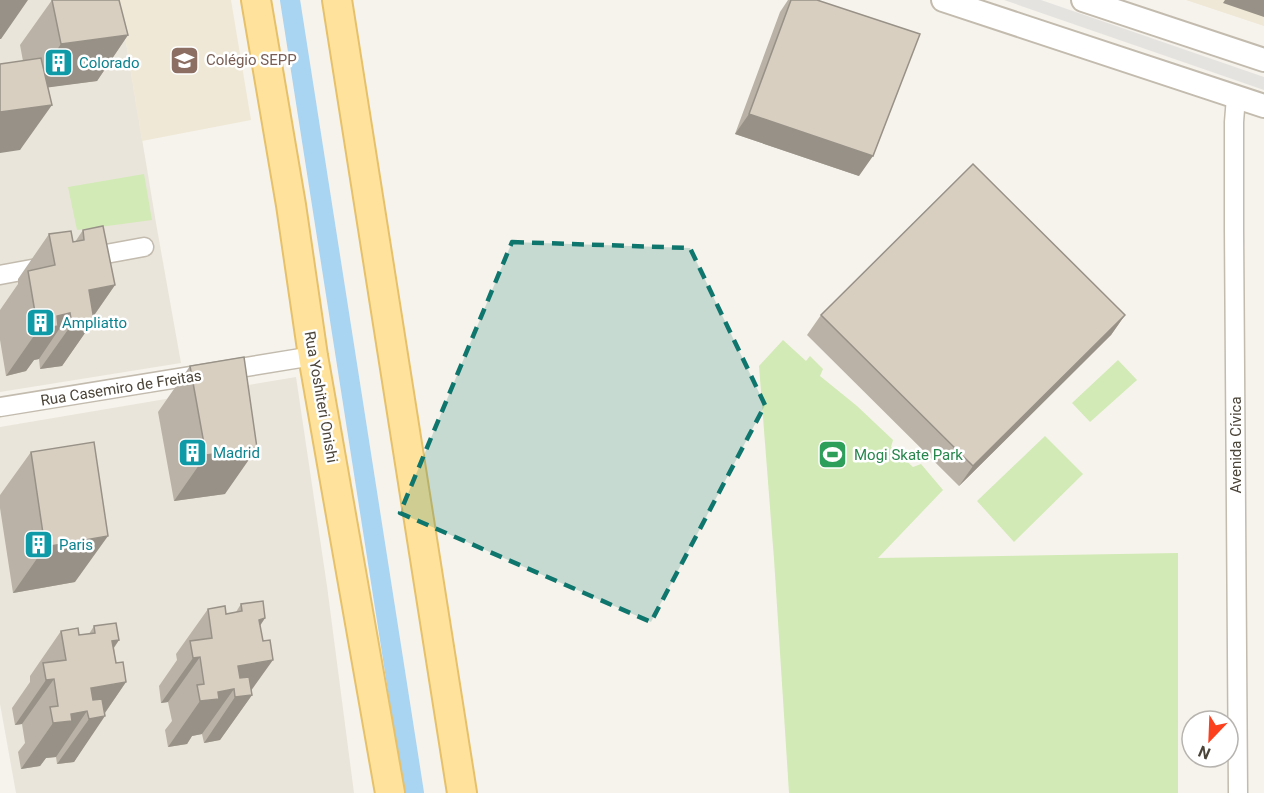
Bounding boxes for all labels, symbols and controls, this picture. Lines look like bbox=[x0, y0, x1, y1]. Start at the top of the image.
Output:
school or university icon: Colégio SEPP bbox=[169, 44, 201, 76]
building icon: Colorado bbox=[42, 47, 74, 79]
place label: Colégio SEPP bbox=[206, 51, 297, 69]
place label: Colorado bbox=[79, 54, 139, 72]
building icon: Ampliatto bbox=[25, 307, 57, 339]
place label: Ampliatto bbox=[62, 314, 127, 332]
street label: Rua Yoshiteri Onishi bbox=[301, 330, 341, 464]
street label: Rua Casemiro de Freitas bbox=[39, 366, 203, 410]
street label: Avenida Cívica bbox=[1227, 396, 1245, 494]
building icon: Madrid bbox=[176, 437, 208, 469]
sports icon: Mogi Skate Park bbox=[817, 439, 849, 471]
place label: Madrid bbox=[213, 444, 260, 462]
place label: Mogi Skate Park bbox=[854, 446, 963, 464]
building icon: Paris bbox=[22, 529, 54, 561]
place label: Paris bbox=[59, 536, 93, 554]
north arrow bbox=[1180, 709, 1240, 769]
text: N bbox=[1195, 741, 1213, 763]

